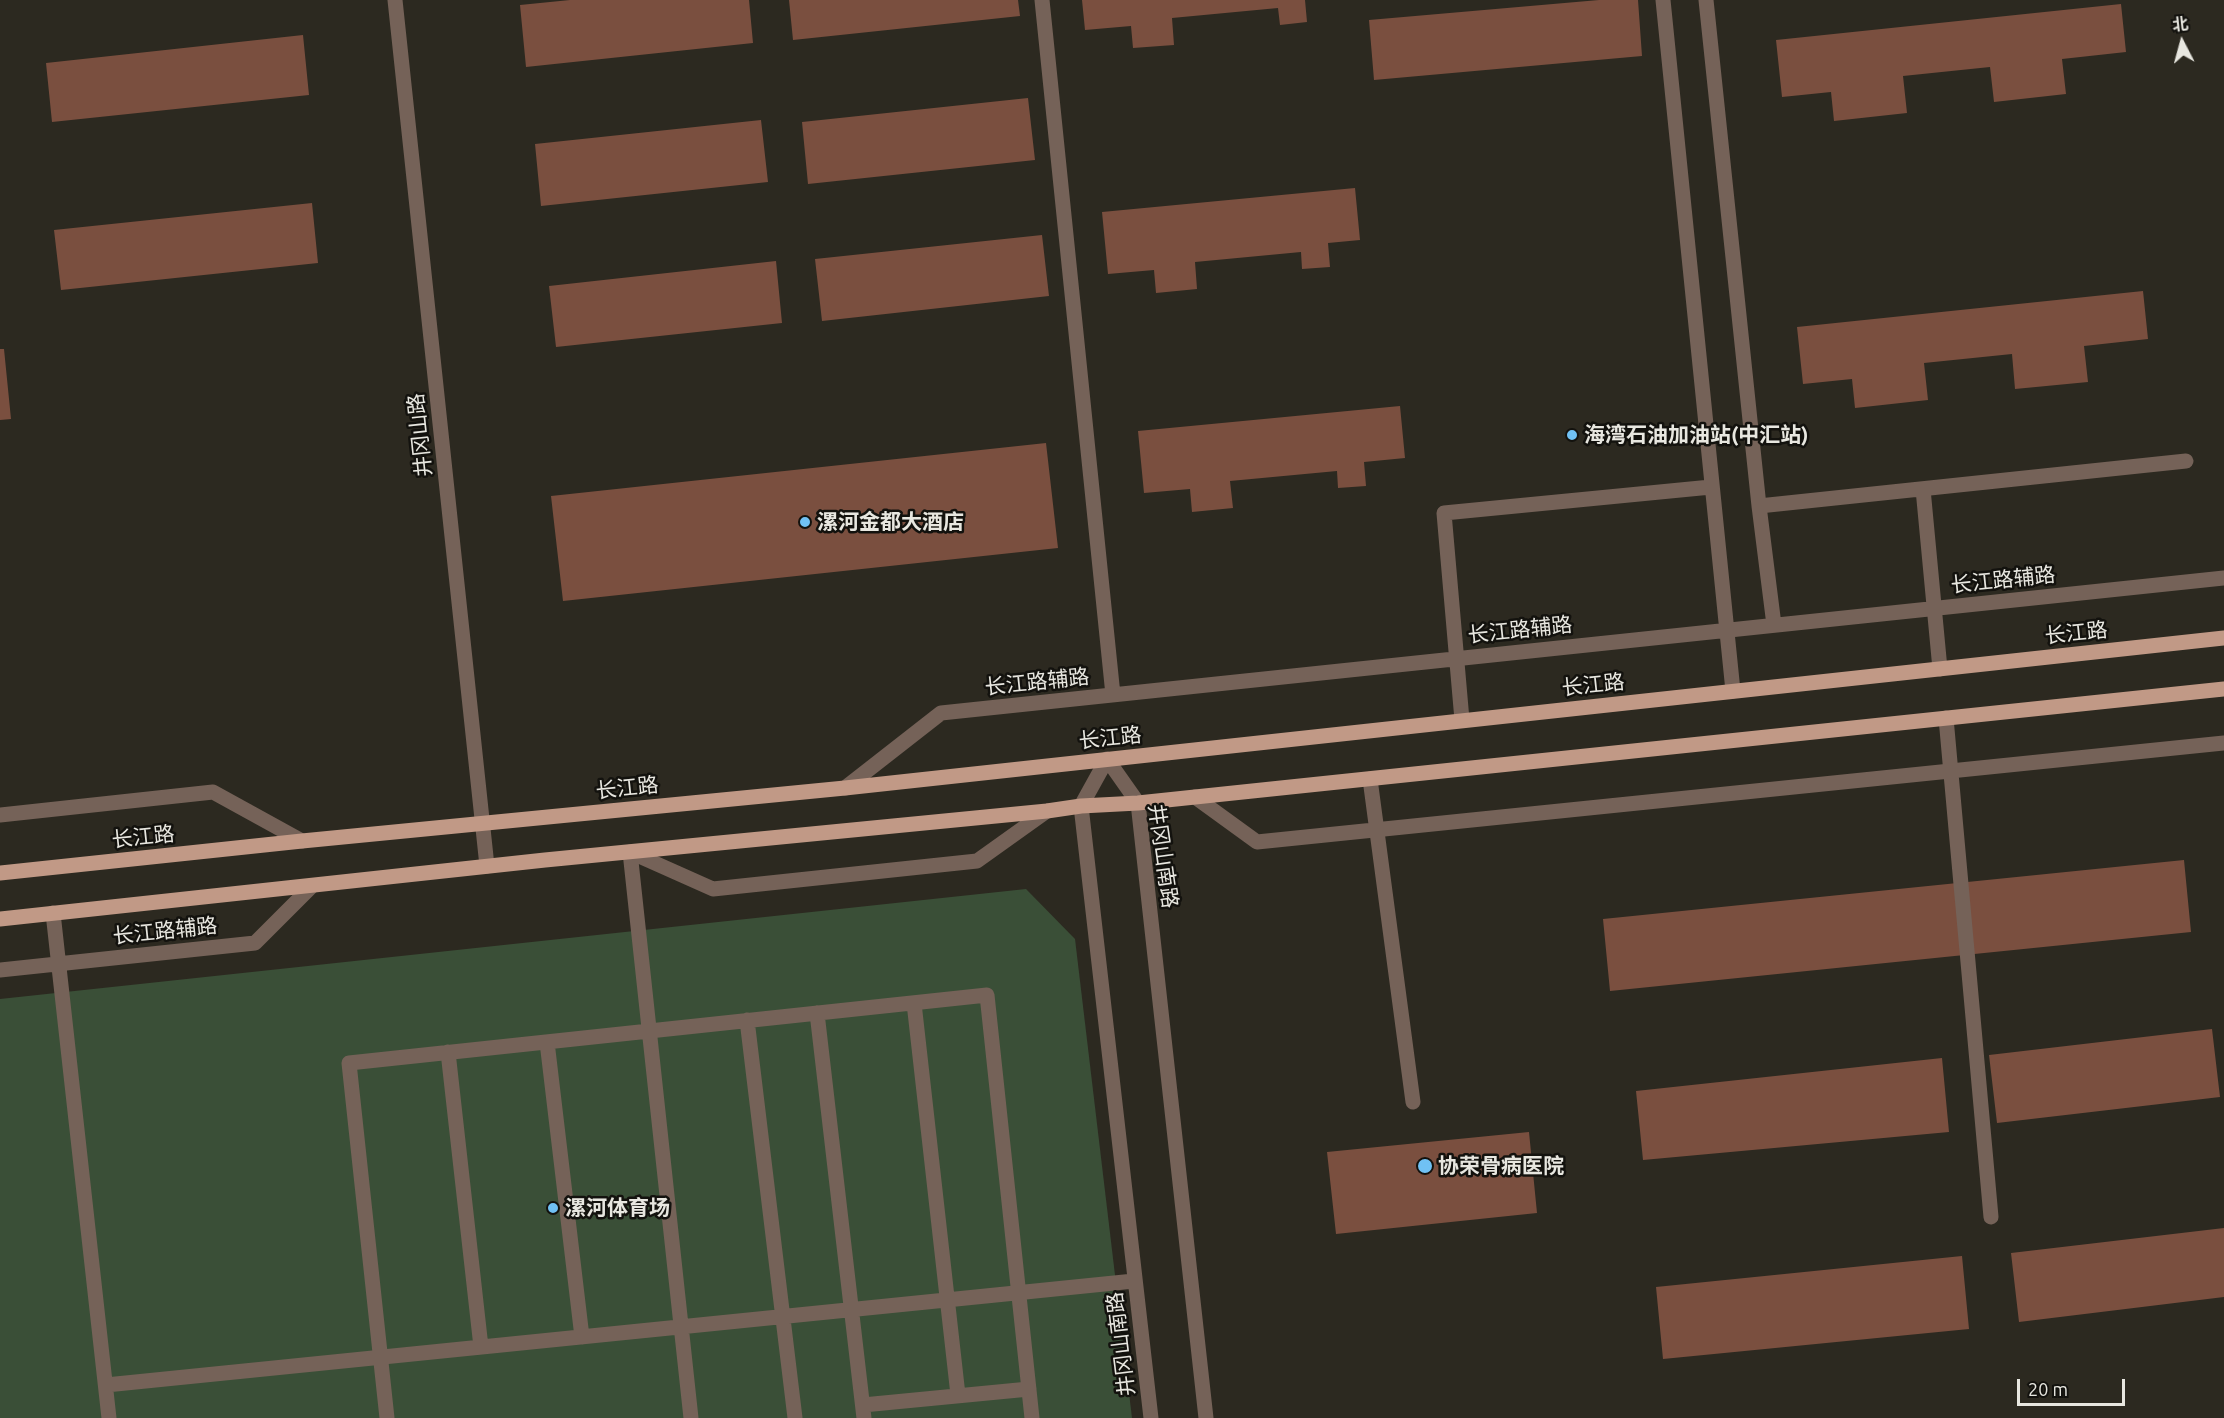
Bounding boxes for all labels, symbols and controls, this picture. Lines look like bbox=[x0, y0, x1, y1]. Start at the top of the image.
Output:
north arrow bbox=[2152, 12, 2212, 72]
text: 北 bbox=[2171, 14, 2189, 34]
street label: 井冈山路 bbox=[403, 392, 437, 478]
place label: 海湾石油加油站(中汇站) bbox=[1584, 422, 1809, 448]
marker: 海湾石油加油站(中汇站) bbox=[1565, 428, 1579, 442]
place label: 漯河金都大酒店 bbox=[817, 509, 964, 535]
marker: 漯河金都大酒店 bbox=[798, 515, 812, 529]
street label: 长江路辅路 bbox=[1949, 562, 2057, 598]
street label: 长江路辅路 bbox=[1466, 612, 1574, 648]
street label: 长江路 bbox=[2043, 617, 2109, 649]
street label: 长江路辅路 bbox=[983, 664, 1091, 700]
street label: 长江路 bbox=[1560, 669, 1626, 701]
street label: 长江路 bbox=[1077, 722, 1143, 754]
street label: 长江路 bbox=[594, 772, 660, 804]
street label: 井冈山南路 bbox=[1143, 802, 1183, 910]
street label: 长江路 bbox=[110, 821, 176, 853]
street label: 长江路辅路 bbox=[111, 913, 219, 949]
place label: 协荣骨病医院 bbox=[1438, 1153, 1564, 1179]
marker: 协荣骨病医院 bbox=[1416, 1157, 1434, 1175]
place label: 漯河体育场 bbox=[565, 1195, 670, 1221]
marker: 漯河体育场 bbox=[546, 1201, 560, 1215]
street label: 井冈山南路 bbox=[1102, 1290, 1140, 1398]
scale bar bbox=[2020, 1367, 2128, 1405]
text: 20 m bbox=[2028, 1379, 2068, 1399]

